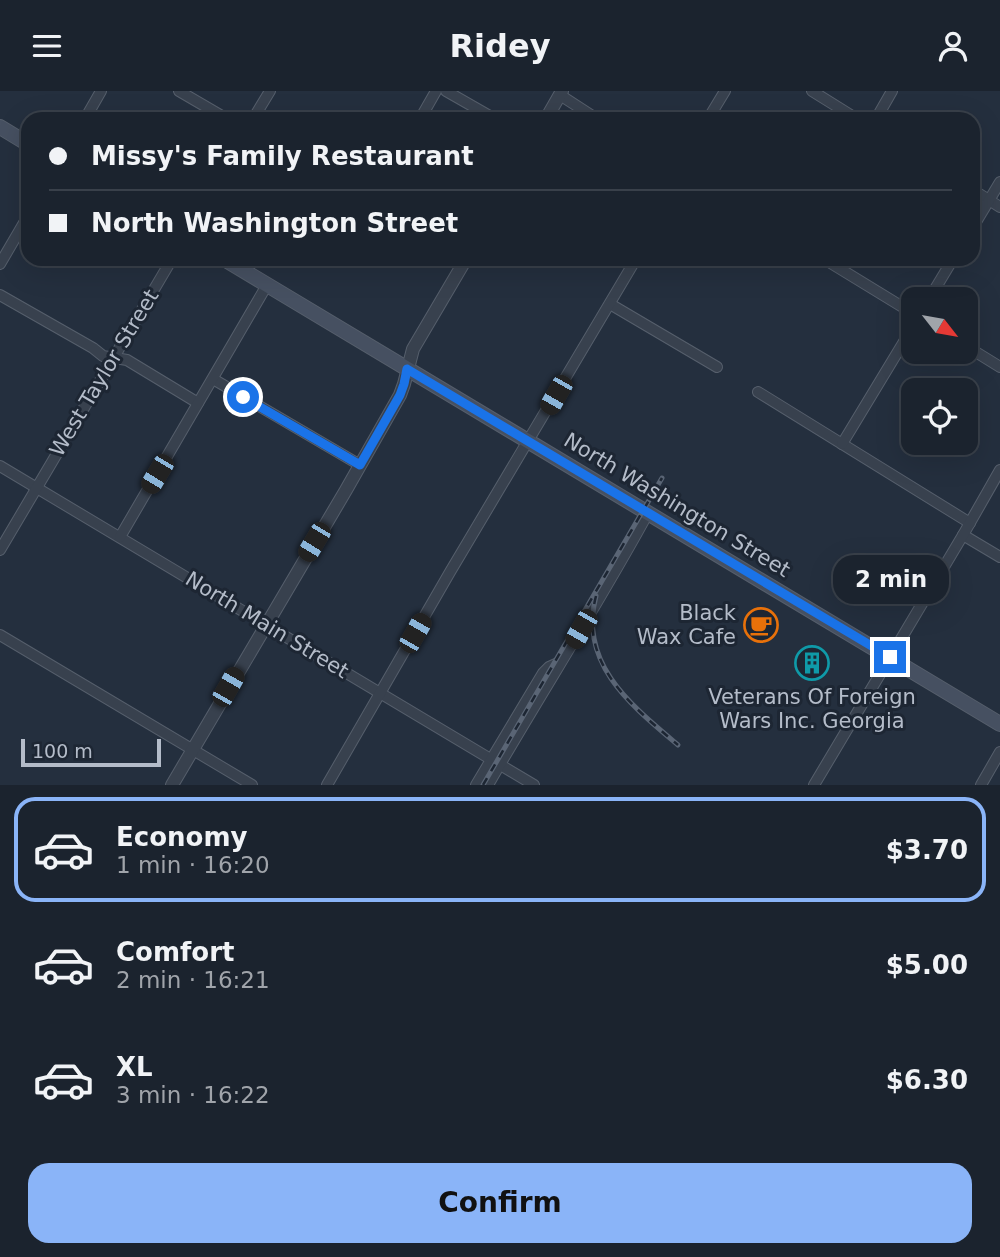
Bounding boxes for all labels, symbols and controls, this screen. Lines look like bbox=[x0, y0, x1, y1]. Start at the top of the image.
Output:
icon: menu bbox=[28, 27, 66, 65]
text: Ridey bbox=[449, 27, 551, 65]
icon: person bbox=[934, 27, 972, 65]
text: Missy's Family Restaurant bbox=[91, 141, 474, 171]
text: North Washington Street bbox=[91, 208, 458, 238]
street label: West Taylor Street bbox=[45, 285, 163, 461]
north arrow bbox=[901, 287, 978, 364]
map controls bbox=[901, 287, 978, 455]
car bbox=[537, 372, 576, 418]
button: locate bbox=[901, 378, 978, 455]
route start bbox=[227, 381, 259, 413]
street label: North Washington Street bbox=[560, 428, 794, 582]
car bbox=[138, 451, 177, 497]
car bbox=[295, 519, 334, 565]
callout: 2 min bbox=[832, 555, 948, 605]
text: 2 min bbox=[855, 566, 927, 592]
street label: North Main Street bbox=[181, 567, 353, 683]
place label: Black Wax Cafe bbox=[637, 601, 737, 649]
car bbox=[562, 606, 601, 652]
cafe icon: Black Wax Cafe bbox=[742, 606, 780, 644]
car bbox=[396, 610, 435, 656]
route end bbox=[874, 641, 906, 673]
building icon: Veterans Of Foreign Wars Inc. Georgia bbox=[793, 644, 831, 682]
car bbox=[209, 664, 248, 710]
place label: Veterans Of Foreign Wars Inc. Georgia bbox=[708, 685, 916, 733]
scale bar bbox=[21, 736, 161, 767]
text: 100 m bbox=[32, 740, 93, 762]
icon: car bbox=[32, 818, 95, 881]
text: Economy bbox=[116, 822, 247, 852]
text: $3.70 bbox=[886, 835, 968, 865]
text: 1 min · 16:20 bbox=[116, 852, 270, 878]
icon: car bbox=[32, 933, 95, 996]
text: Comfort bbox=[116, 937, 234, 967]
text: $5.00 bbox=[886, 950, 968, 980]
text: 2 min · 16:21 bbox=[116, 967, 270, 993]
icon: car bbox=[32, 1048, 95, 1111]
text: XL bbox=[116, 1052, 153, 1082]
text: $6.30 bbox=[886, 1065, 968, 1095]
text: 3 min · 16:22 bbox=[116, 1082, 270, 1108]
button: Confirm bbox=[28, 1163, 972, 1243]

